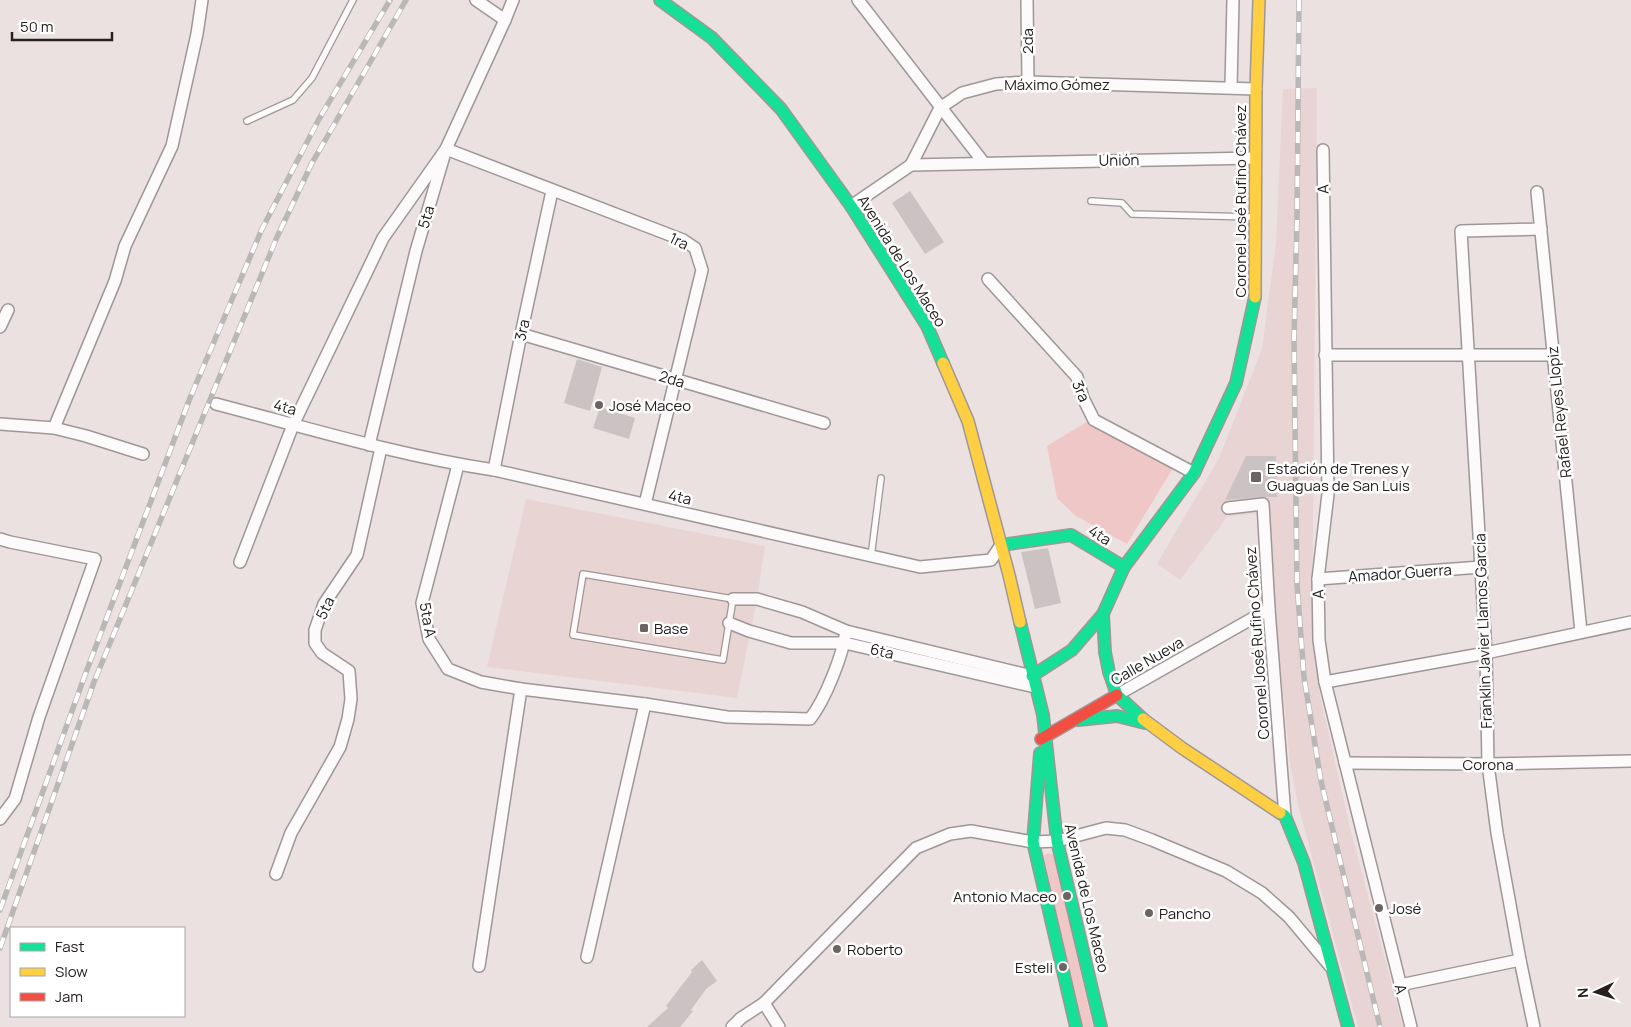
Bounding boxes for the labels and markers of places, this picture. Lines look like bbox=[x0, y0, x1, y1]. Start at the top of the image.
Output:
place label: José Maceo bbox=[609, 395, 691, 416]
marker: José Maceo bbox=[593, 399, 605, 411]
place label: Estación de Trenes y Guaguas de San Luis bbox=[1267, 458, 1410, 496]
marker: Estación de Trenes y Guaguas de San Luis bbox=[1249, 470, 1263, 484]
place label: Base bbox=[654, 618, 688, 639]
marker: Base bbox=[638, 622, 650, 634]
place label: Antonio Maceo bbox=[953, 886, 1057, 907]
marker: Antonio Maceo bbox=[1061, 890, 1073, 902]
place label: José bbox=[1389, 898, 1422, 919]
marker: José bbox=[1373, 902, 1385, 914]
place label: Pancho bbox=[1159, 903, 1211, 924]
marker: Pancho bbox=[1143, 907, 1155, 919]
place label: Roberto bbox=[847, 939, 903, 960]
marker: Roberto bbox=[831, 943, 843, 955]
place label: Esteli bbox=[1015, 957, 1053, 978]
marker: Esteli bbox=[1057, 961, 1069, 973]

